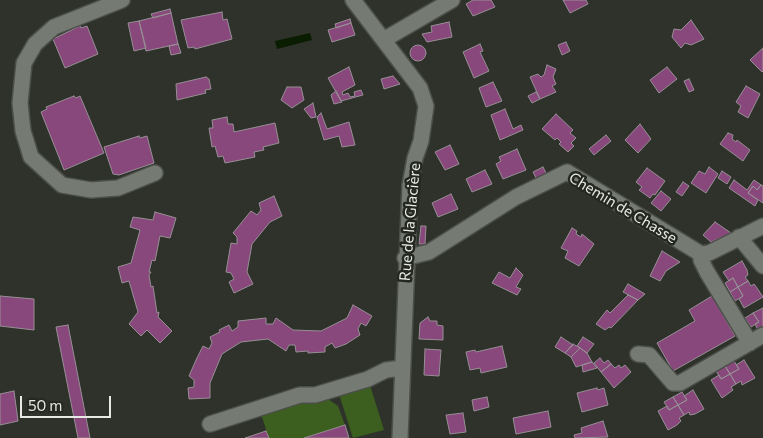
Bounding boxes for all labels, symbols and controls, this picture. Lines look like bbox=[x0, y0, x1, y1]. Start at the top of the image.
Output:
street label: Rue de la Glacière bbox=[396, 162, 424, 282]
street label: Chemin de Chasse bbox=[566, 169, 680, 247]
scale bar bbox=[22, 386, 114, 418]
text: 50 m bbox=[28, 396, 62, 414]

